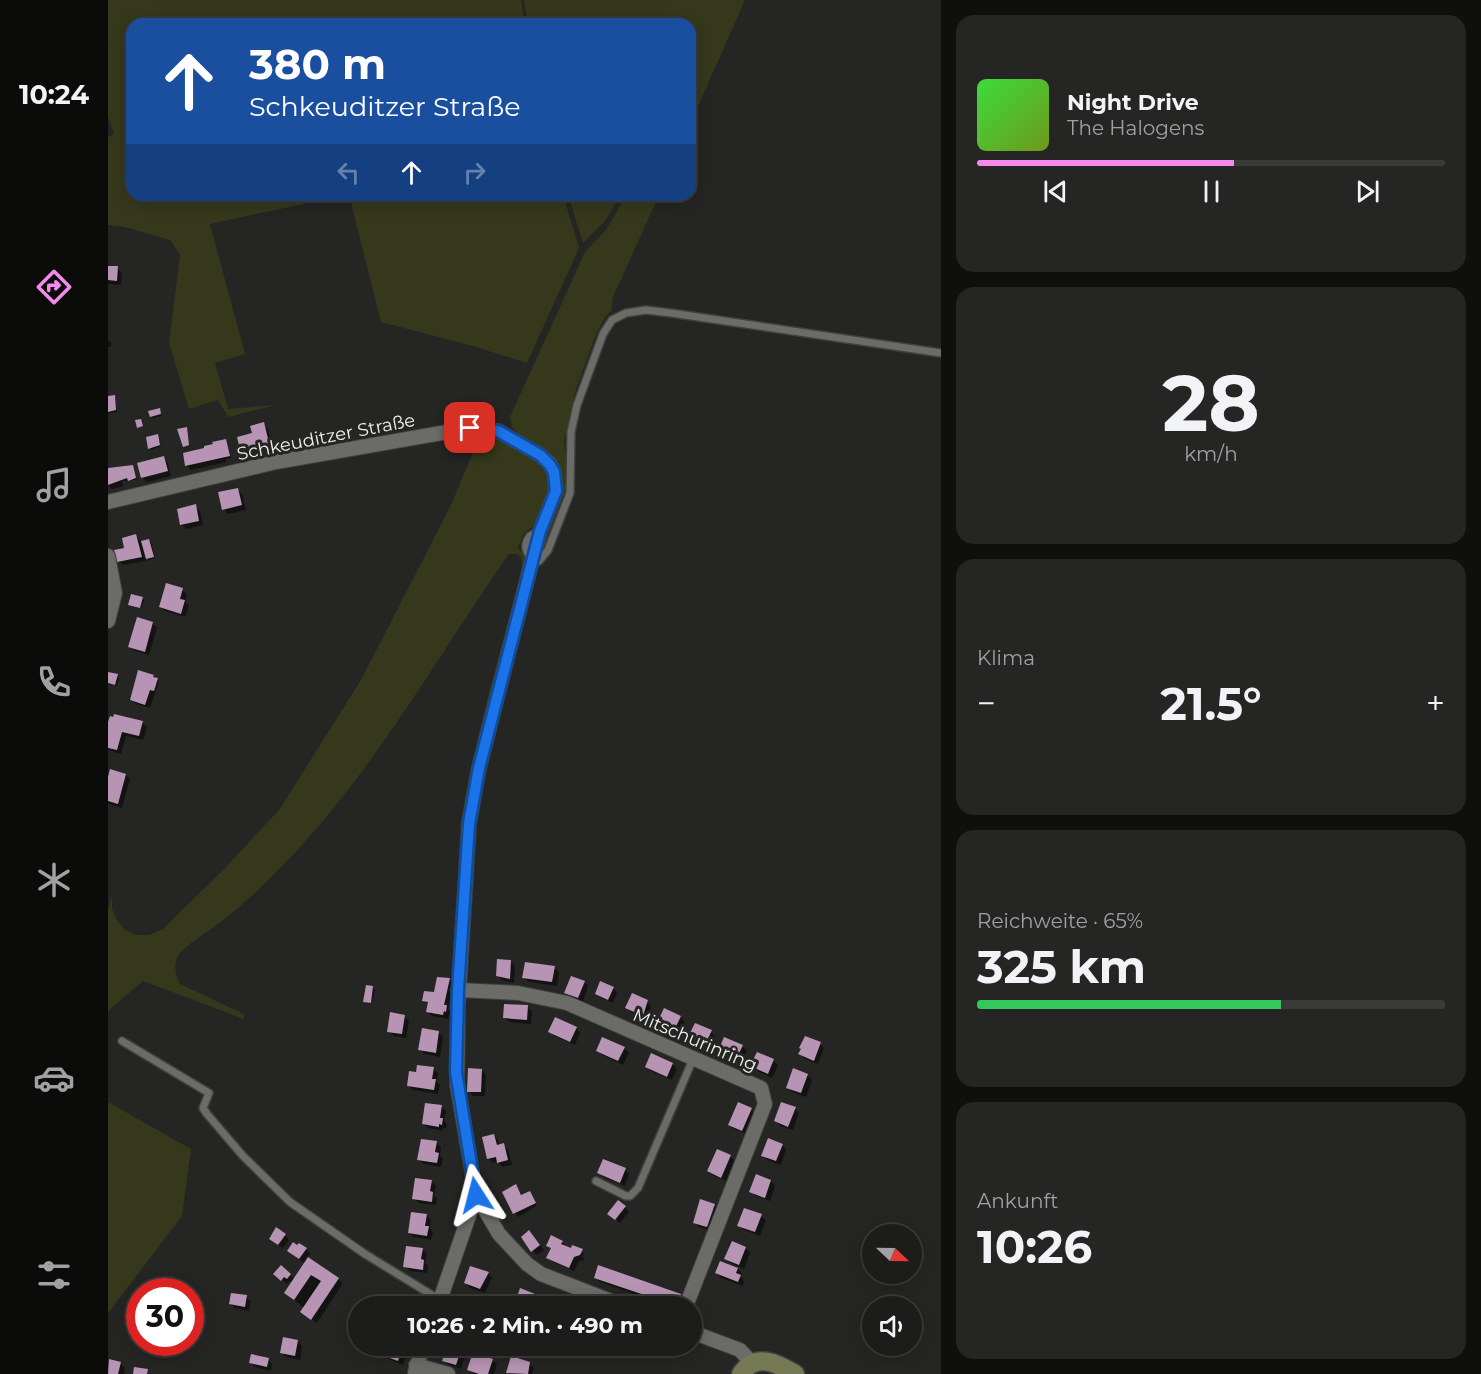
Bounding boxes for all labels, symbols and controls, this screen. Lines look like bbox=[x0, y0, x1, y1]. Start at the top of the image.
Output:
text: 380 m bbox=[249, 38, 386, 90]
icon: ahead bbox=[150, 42, 228, 120]
text: 10:24 bbox=[19, 78, 89, 111]
text: Night Drive bbox=[1067, 89, 1199, 116]
text: Schkeuditzer Straße bbox=[249, 90, 521, 123]
text: The Halogens bbox=[1067, 116, 1204, 140]
icon: left bbox=[332, 156, 365, 189]
icon: ahead bbox=[395, 156, 428, 189]
icon: right bbox=[458, 156, 491, 189]
icon: previous bbox=[1039, 175, 1072, 208]
icon: pause bbox=[1195, 175, 1228, 208]
icon: next bbox=[1351, 175, 1384, 208]
icon: directions bbox=[33, 266, 75, 308]
text: 28 bbox=[1162, 355, 1260, 451]
pin bbox=[444, 402, 495, 453]
street label: Schkeuditzer Straße bbox=[235, 409, 417, 465]
icon: arrive bbox=[453, 411, 486, 444]
text: km/h bbox=[1184, 442, 1238, 466]
icon: music bbox=[33, 464, 75, 506]
text: Klima bbox=[977, 646, 1035, 670]
icon: phone bbox=[33, 661, 75, 703]
text: 21.5° bbox=[1160, 676, 1262, 731]
text: − bbox=[977, 683, 996, 723]
text: + bbox=[1426, 683, 1445, 723]
icon: climate bbox=[33, 859, 75, 901]
text: Reichweite · 65% bbox=[977, 909, 1143, 933]
text: 325 km bbox=[977, 939, 1146, 994]
street label: Mitschurinring bbox=[630, 1004, 760, 1076]
icon: car bbox=[33, 1057, 75, 1099]
position arrow bbox=[444, 1163, 508, 1227]
text: Ankunft bbox=[977, 1189, 1058, 1213]
text: 10:26 bbox=[977, 1219, 1092, 1274]
north arrow bbox=[862, 1224, 922, 1284]
map controls bbox=[862, 1224, 922, 1356]
icon: filters bbox=[33, 1254, 75, 1296]
speed limit sign: 30 bbox=[126, 1278, 204, 1356]
button: sound bbox=[862, 1296, 922, 1356]
text: 10:26 · 2 Min. · 490 m bbox=[407, 1312, 643, 1339]

